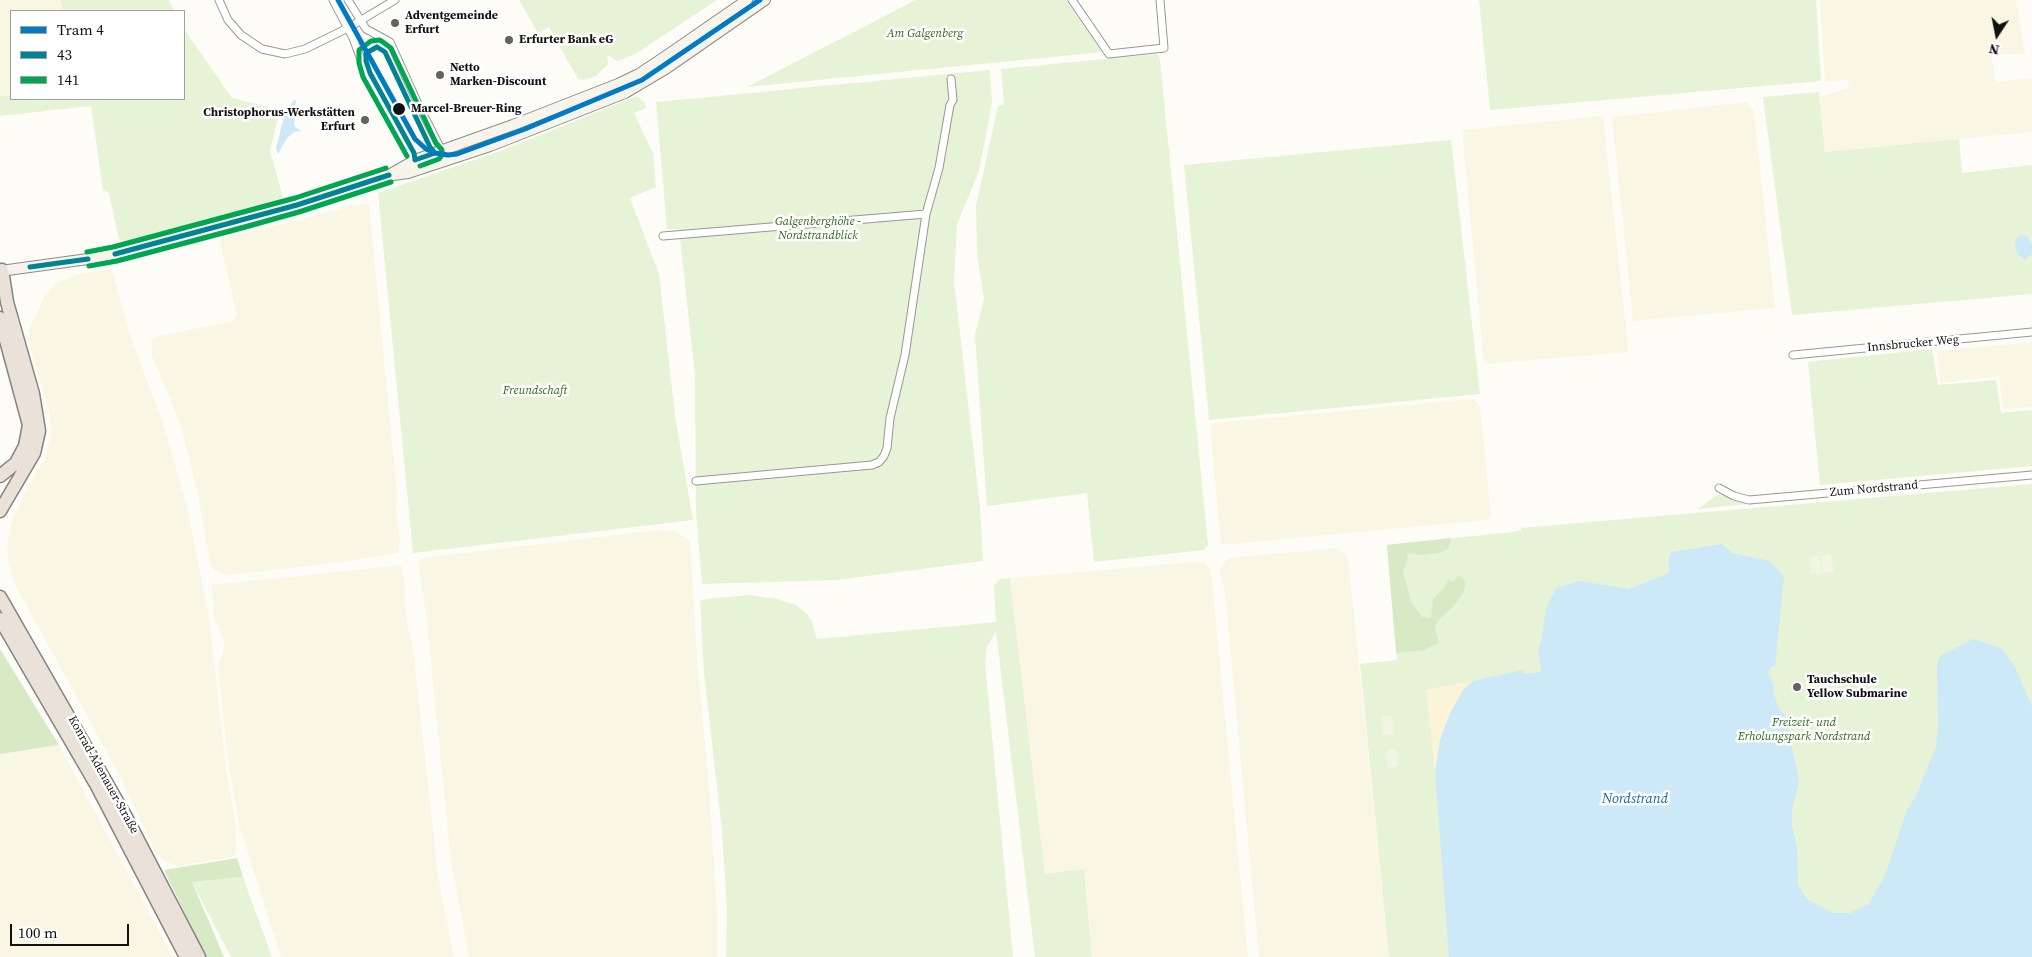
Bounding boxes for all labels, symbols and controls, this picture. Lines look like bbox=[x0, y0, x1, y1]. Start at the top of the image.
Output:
place label: Adventgemeinde Erfurt bbox=[405, 9, 498, 37]
legend bbox=[10, 10, 185, 100]
north arrow bbox=[1972, 10, 2022, 60]
marker: Adventgemeinde Erfurt bbox=[389, 17, 401, 29]
text: Tram 4 bbox=[57, 19, 104, 40]
park label: Am Galgenberg bbox=[887, 27, 963, 41]
place label: Erfurter Bank eG bbox=[519, 33, 613, 47]
marker: Erfurter Bank eG bbox=[503, 34, 515, 46]
text: N bbox=[1987, 39, 2001, 61]
text: 43 bbox=[57, 44, 72, 65]
place label: Netto Marken-Discount bbox=[450, 61, 546, 89]
text: 141 bbox=[57, 69, 80, 90]
marker: Netto Marken-Discount bbox=[434, 69, 446, 81]
marker: Marcel-Breuer-Ring bbox=[391, 101, 407, 117]
place label: Marcel-Breuer-Ring bbox=[411, 102, 521, 116]
place label: Christophorus-Werkstätten Erfurt bbox=[203, 106, 355, 134]
marker: Christophorus-Werkstätten Erfurt bbox=[359, 114, 371, 126]
park label: Galgenberghöhe - Nordstrandblick bbox=[775, 215, 861, 243]
street label: Innsbrucker Weg bbox=[1867, 333, 1959, 355]
park label: Freundschaft bbox=[503, 384, 567, 398]
street label: Zum Nordstrand bbox=[1829, 478, 1919, 500]
place label: Tauchschule Yellow Submarine bbox=[1807, 673, 1907, 701]
marker: Tauchschule Yellow Submarine bbox=[1791, 681, 1803, 693]
street label: Konrad-Adenauer-Straße bbox=[65, 714, 141, 836]
park label: Freizeit- und Erholungspark Nordstrand bbox=[1738, 716, 1870, 744]
water label: Nordstrand bbox=[1602, 791, 1668, 807]
scale bar bbox=[12, 914, 131, 946]
text: 100 m bbox=[18, 922, 58, 943]

